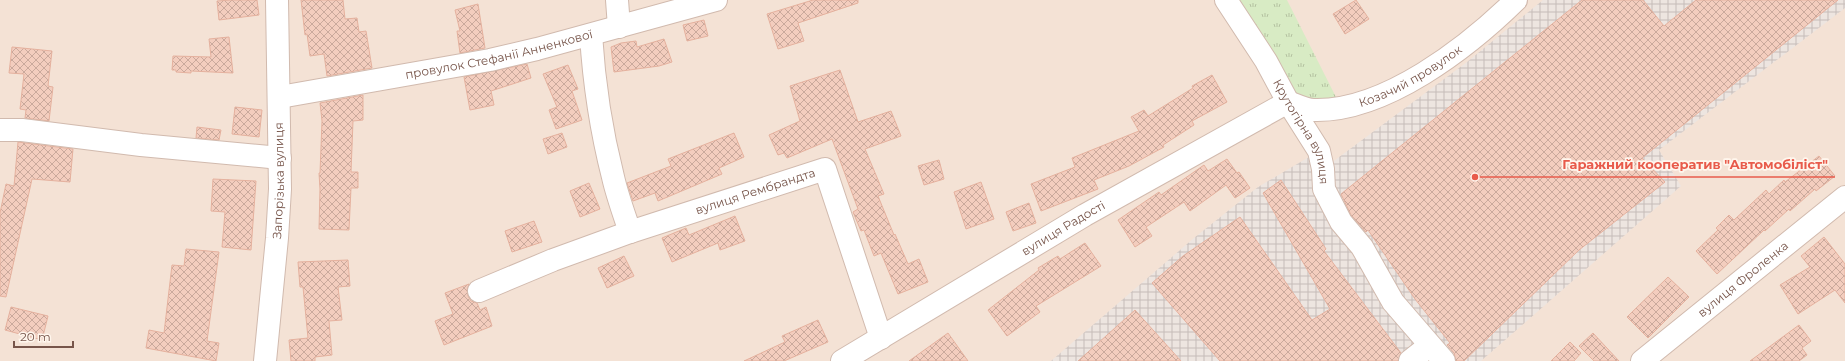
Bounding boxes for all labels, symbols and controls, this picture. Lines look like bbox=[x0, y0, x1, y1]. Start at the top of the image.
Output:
street label: провулок Стефанії Анненкової bbox=[404, 26, 594, 82]
street label: Козачий провулок bbox=[1357, 42, 1465, 110]
street label: Крутогірна вулиця bbox=[1270, 76, 1332, 185]
street label: Запорізька вулиця bbox=[269, 122, 287, 240]
callout: Гаражний кооператив "Автомобіліст" bbox=[1554, 152, 1835, 177]
text: Гаражний кооператив "Автомобіліст" bbox=[1562, 156, 1828, 172]
street label: вулиця Рембрандта bbox=[693, 165, 817, 217]
street label: вулиця Радості bbox=[1018, 197, 1107, 258]
street label: вулиця Фроленка bbox=[1695, 238, 1791, 320]
scale bar bbox=[14, 323, 73, 349]
text: 20 m bbox=[20, 329, 51, 344]

